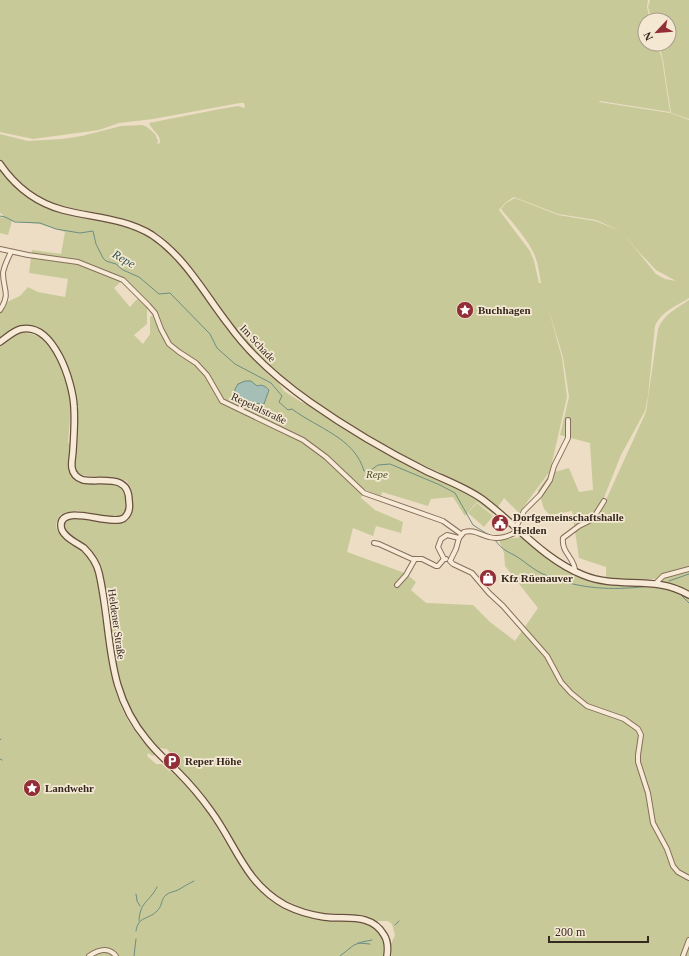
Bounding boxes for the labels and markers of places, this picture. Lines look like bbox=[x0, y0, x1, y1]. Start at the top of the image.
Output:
place icon: Buchhagen bbox=[455, 300, 475, 320]
place label: Buchhagen bbox=[478, 304, 531, 316]
place label: Dorfgemeinschaftshalle Helden bbox=[513, 511, 624, 536]
public building icon: Dorfgemeinschaftshalle Helden bbox=[490, 513, 510, 533]
shop icon: Kfz Rüenauver bbox=[478, 568, 498, 588]
place label: Kfz Rüenauver bbox=[501, 572, 573, 584]
parking icon: Reper Höhe bbox=[162, 751, 182, 771]
place label: Reper Höhe bbox=[185, 755, 241, 767]
place icon: Landwehr bbox=[22, 778, 42, 798]
place label: Landwehr bbox=[45, 782, 94, 794]

